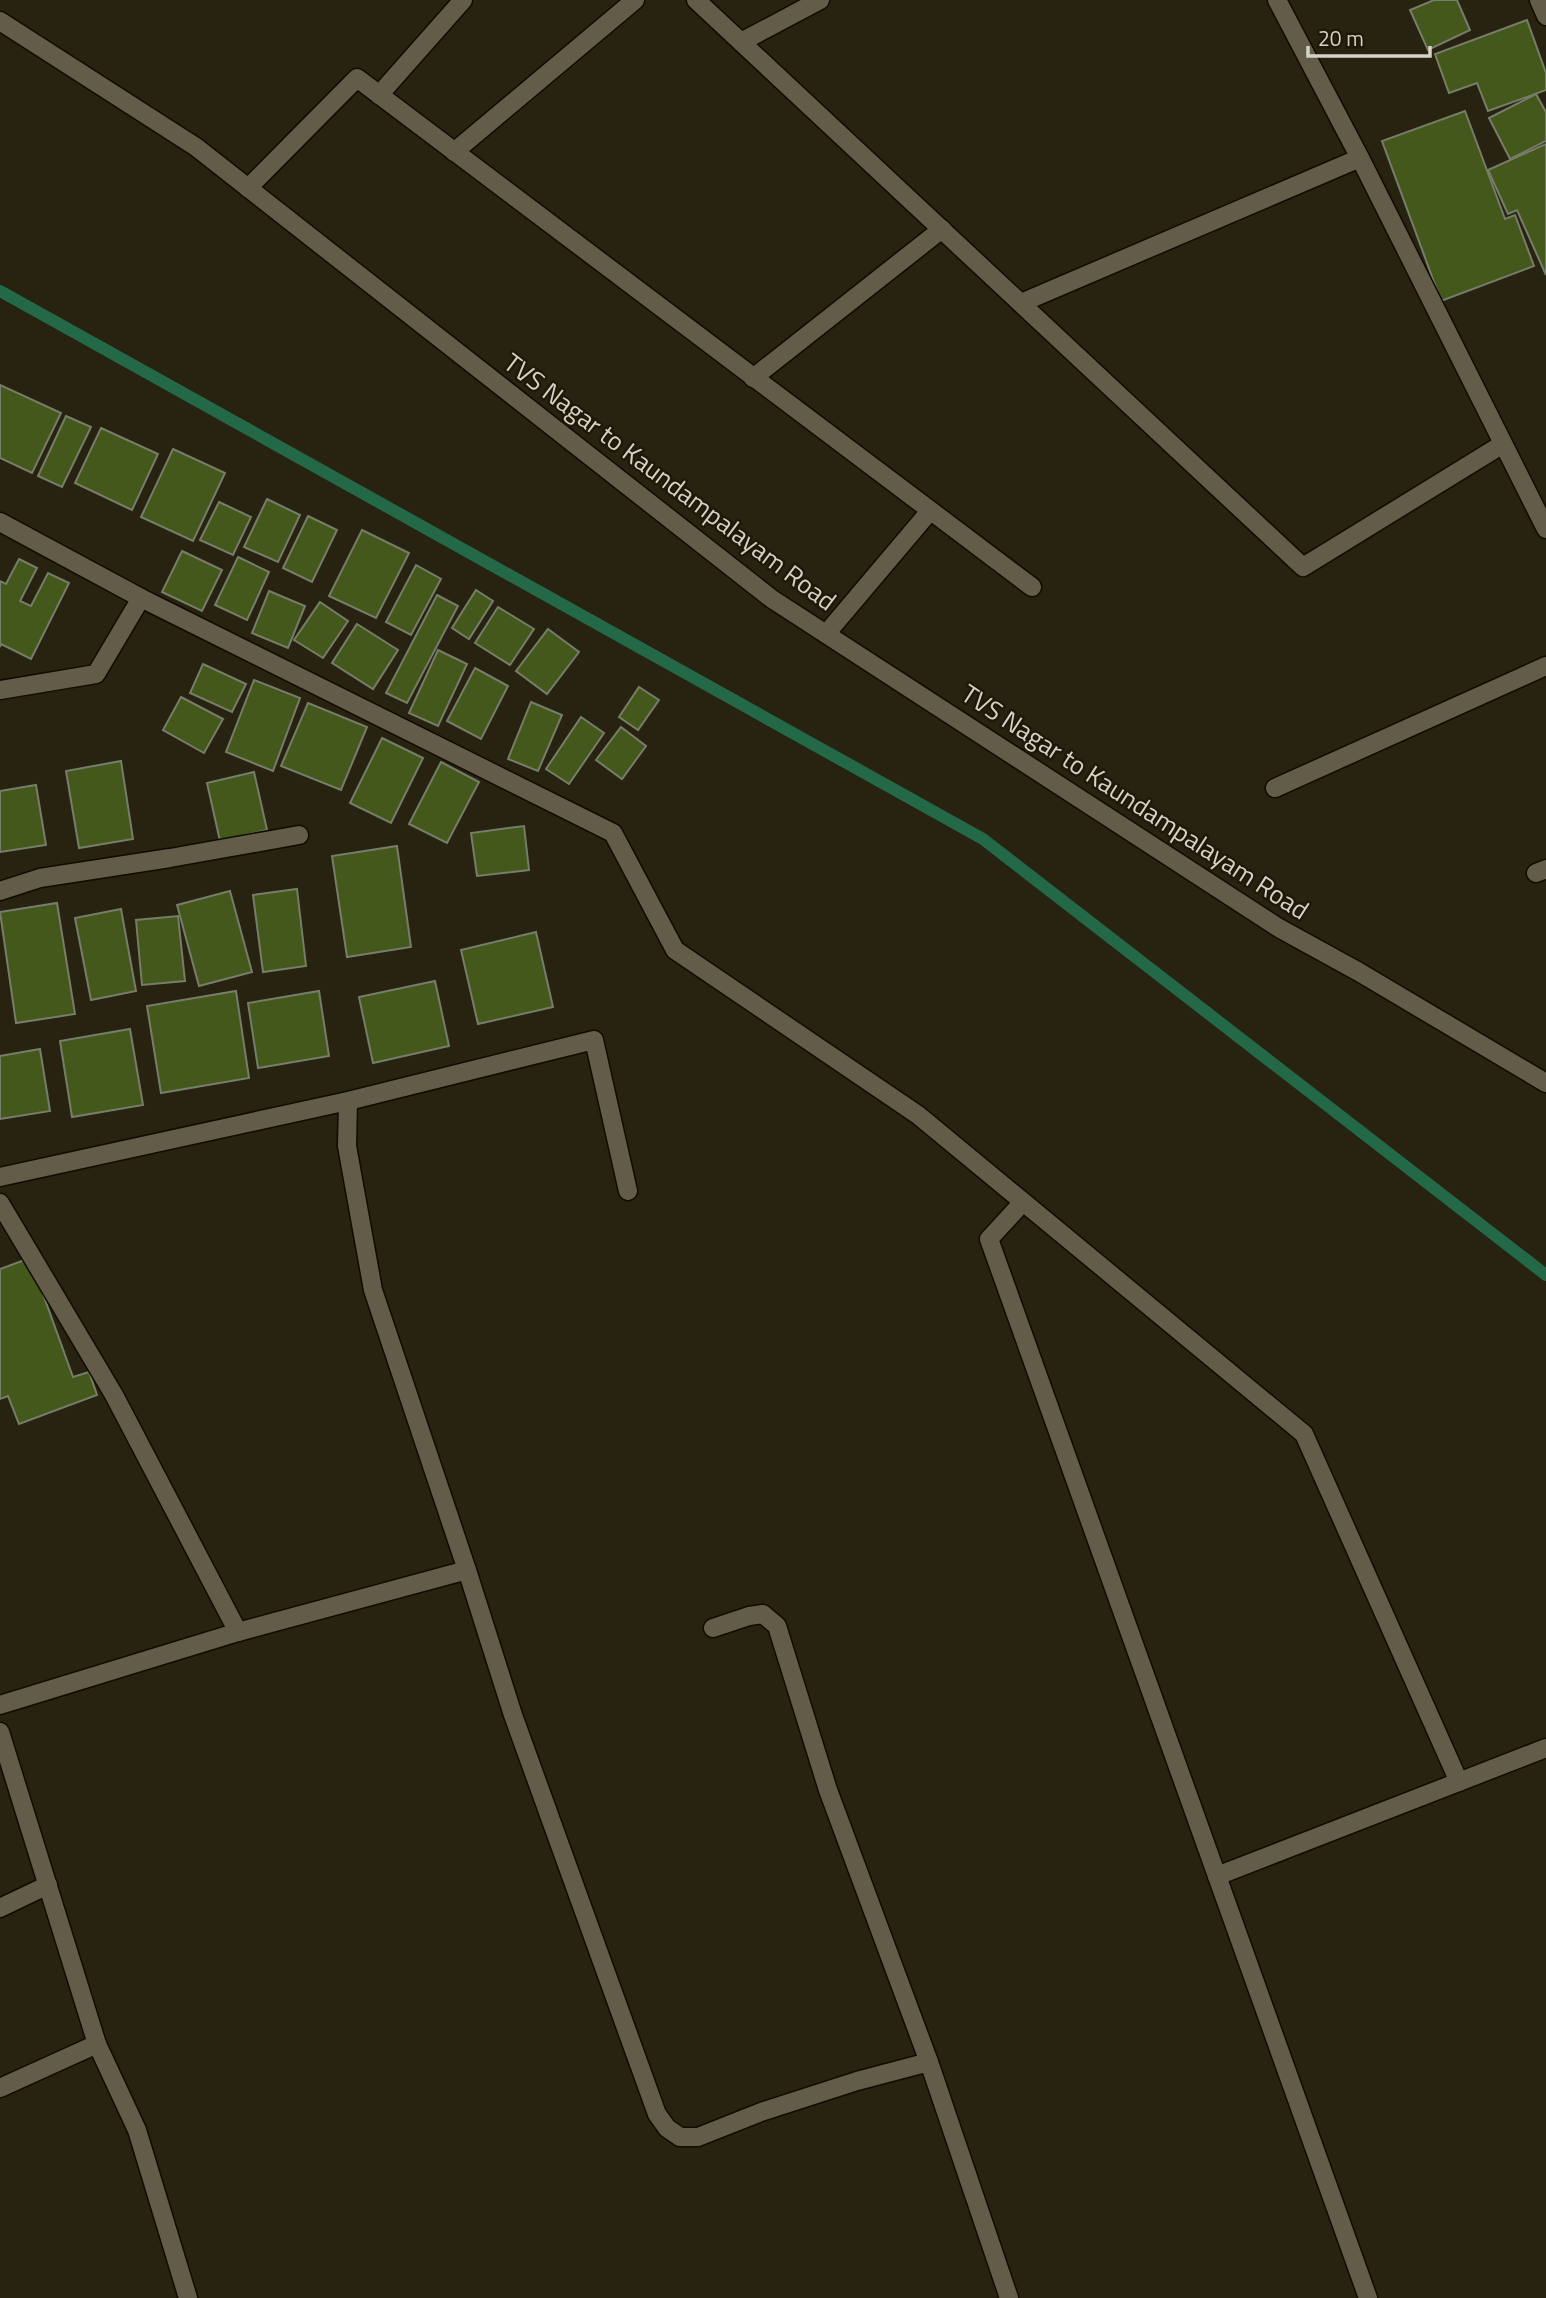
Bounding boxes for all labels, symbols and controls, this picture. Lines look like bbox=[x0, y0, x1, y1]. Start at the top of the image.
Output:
scale bar bbox=[1308, 14, 1430, 58]
text: 20 m bbox=[1318, 22, 1364, 54]
street label: TVS Nagar to Kaundampalayam Road bbox=[496, 343, 845, 620]
street label: TVS Nagar to Kaundampalayam Road bbox=[954, 674, 1317, 929]

